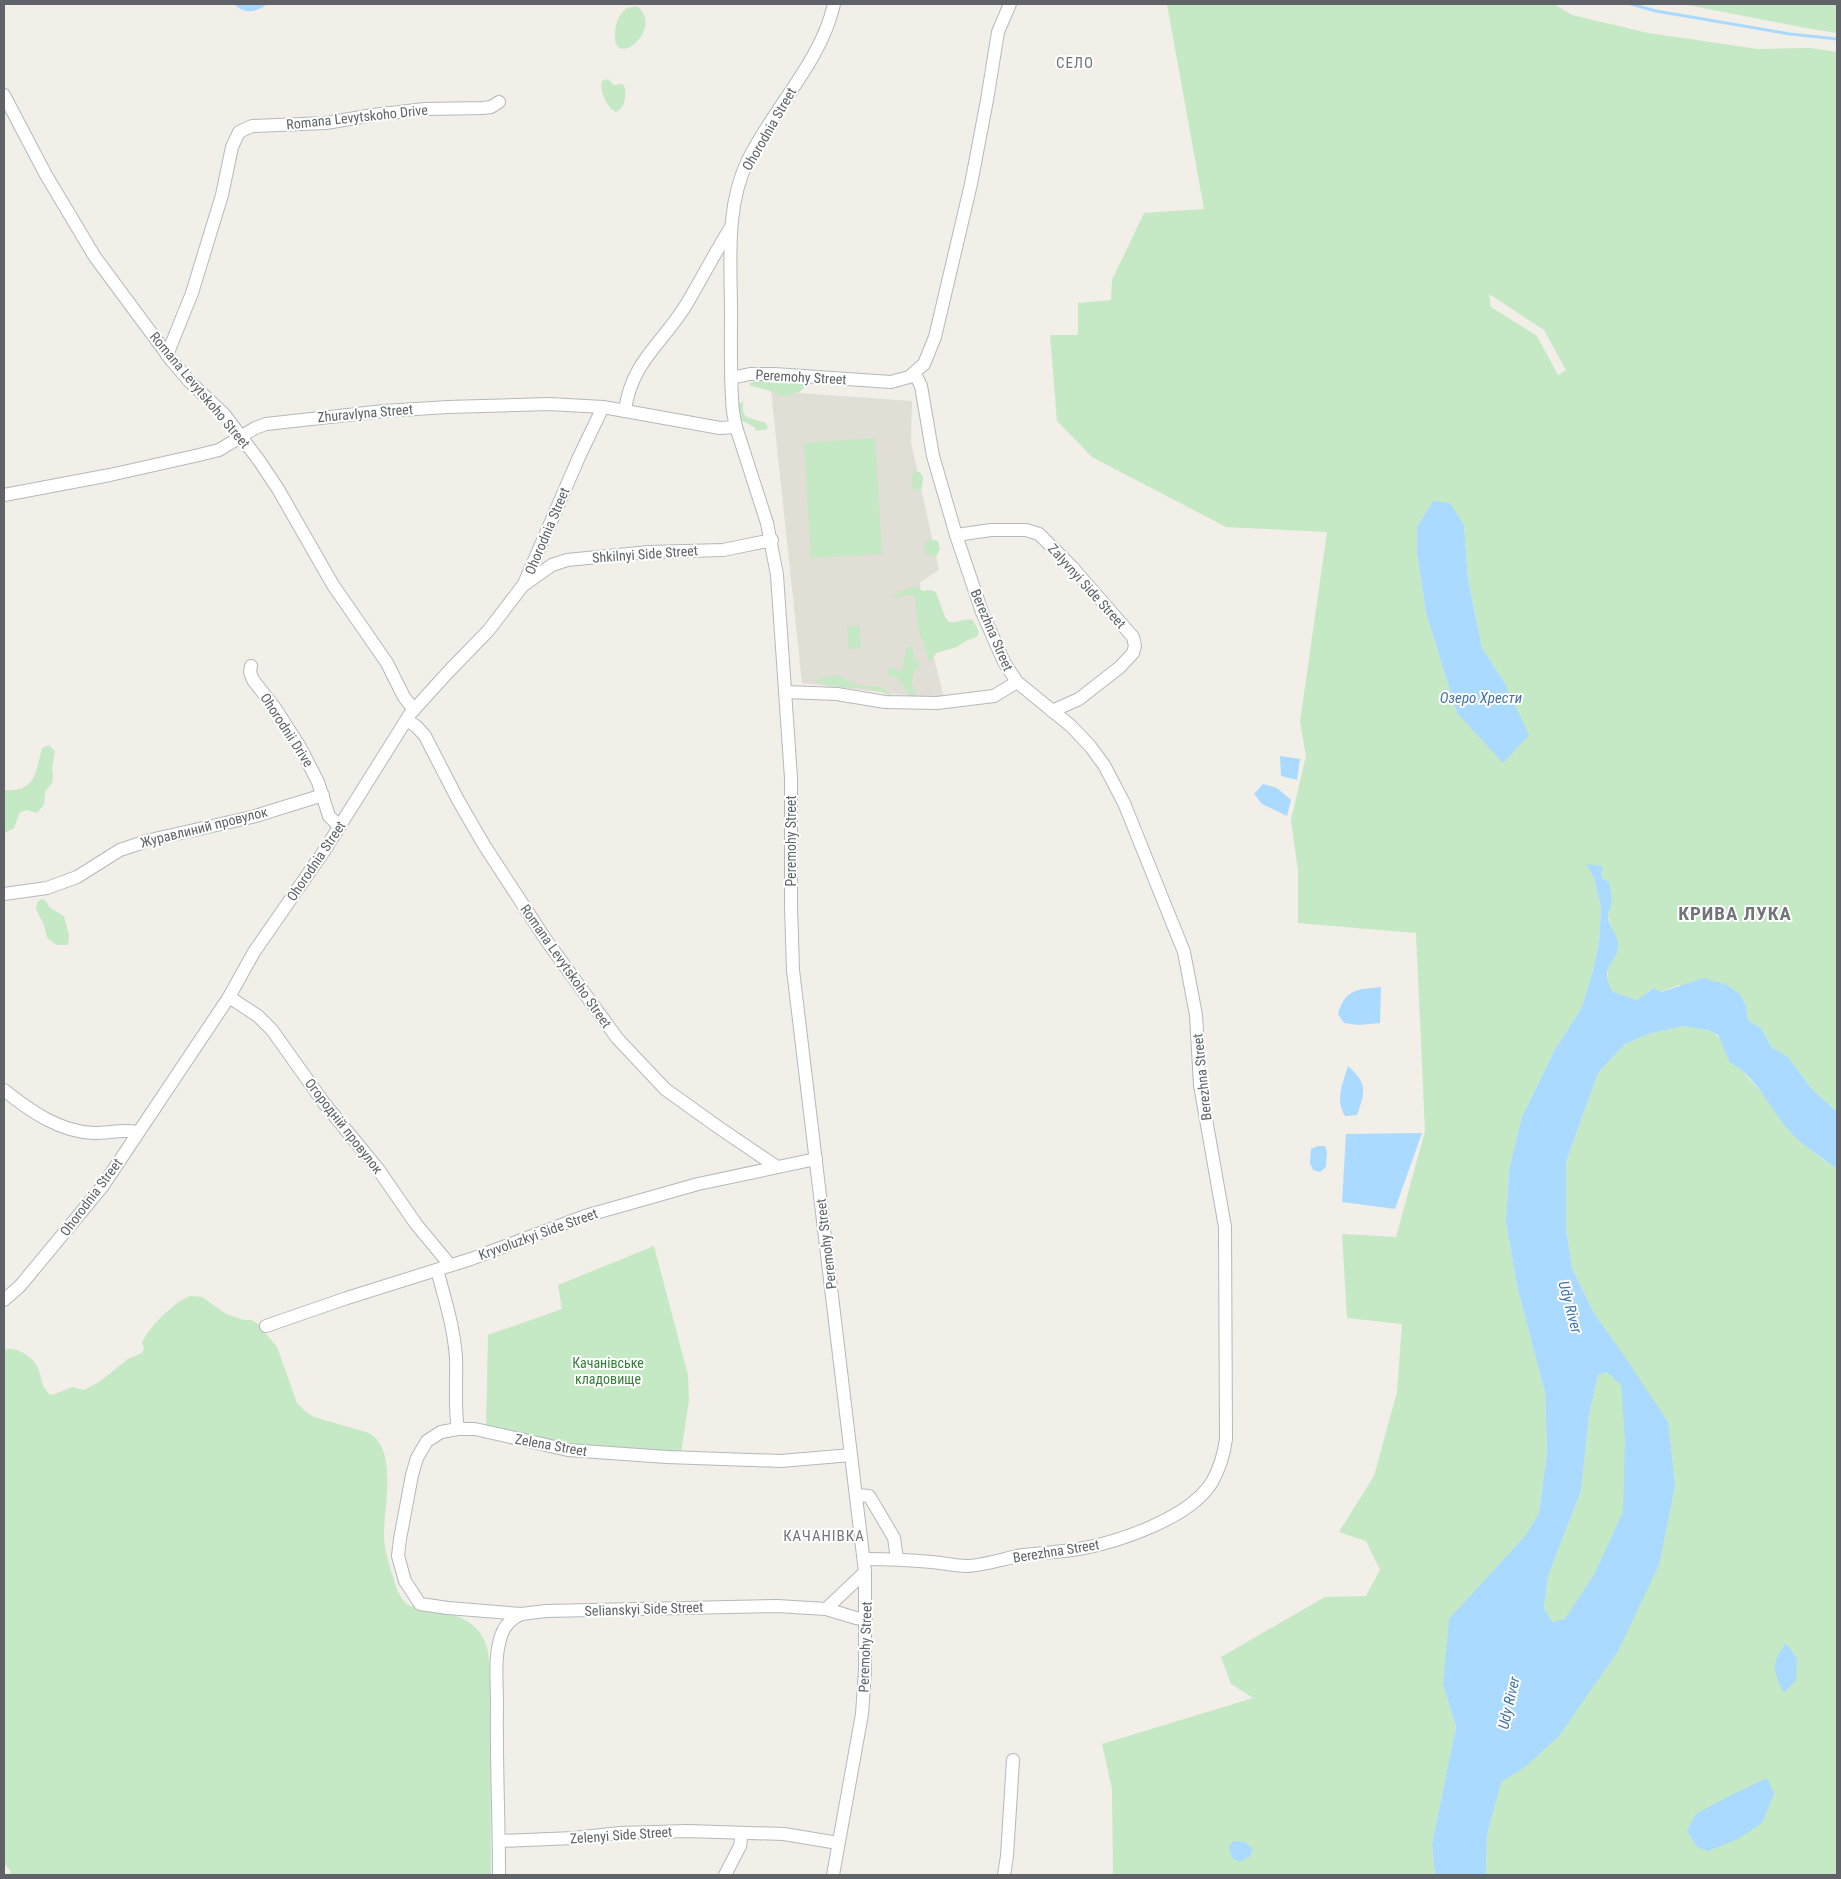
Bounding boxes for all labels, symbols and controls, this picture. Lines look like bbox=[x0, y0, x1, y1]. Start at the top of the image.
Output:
district label: СЕЛО bbox=[1056, 54, 1094, 72]
street label: Ohorodnia Street bbox=[739, 85, 799, 173]
street label: Romana Levytskoho Drive bbox=[285, 102, 429, 132]
street label: Romana Levytskoho Street bbox=[147, 329, 253, 451]
street label: Peremohy Street bbox=[755, 367, 847, 387]
street label: Zhuravlyna Street bbox=[316, 401, 414, 425]
street label: Ohorodnia Street bbox=[521, 485, 573, 577]
street label: Zalyvnyi Side Street bbox=[1045, 540, 1129, 632]
street label: Shkilnyi Side Street bbox=[592, 542, 698, 566]
street label: Berezhna Street bbox=[968, 587, 1016, 673]
water label: Озеро Хрести bbox=[1440, 689, 1522, 707]
street label: Ohorodnii Drive bbox=[257, 690, 317, 770]
street label: Peremohy Street bbox=[783, 795, 799, 887]
street label: Журавлиний провулок bbox=[139, 803, 270, 851]
street label: Ohorodnia Street bbox=[283, 818, 349, 904]
street label: Romana Levytskoho Street bbox=[517, 901, 615, 1031]
district label: КРИВА ЛУКА bbox=[1678, 902, 1792, 925]
street label: Berezhna Street bbox=[1189, 1033, 1215, 1121]
street label: Огородній провулок bbox=[302, 1075, 386, 1177]
street label: Ohorodnia Street bbox=[57, 1155, 125, 1239]
street label: Peremohy Street bbox=[813, 1198, 839, 1290]
street label: Kryvoluzkyi Side Street bbox=[476, 1205, 600, 1263]
water label: Udy River bbox=[1554, 1279, 1586, 1336]
park label: Качанівське кладовище bbox=[572, 1355, 644, 1387]
street label: Zelena Street bbox=[514, 1431, 588, 1459]
district label: КАЧАНІВКА bbox=[783, 1527, 865, 1545]
street label: Berezhna Street bbox=[1012, 1536, 1100, 1566]
street label: Selianskyi Side Street bbox=[584, 1599, 704, 1619]
street label: Peremohy Street bbox=[855, 1601, 875, 1693]
water label: Udy River bbox=[1494, 1674, 1524, 1731]
street label: Zelenyi Side Street bbox=[569, 1823, 673, 1847]

